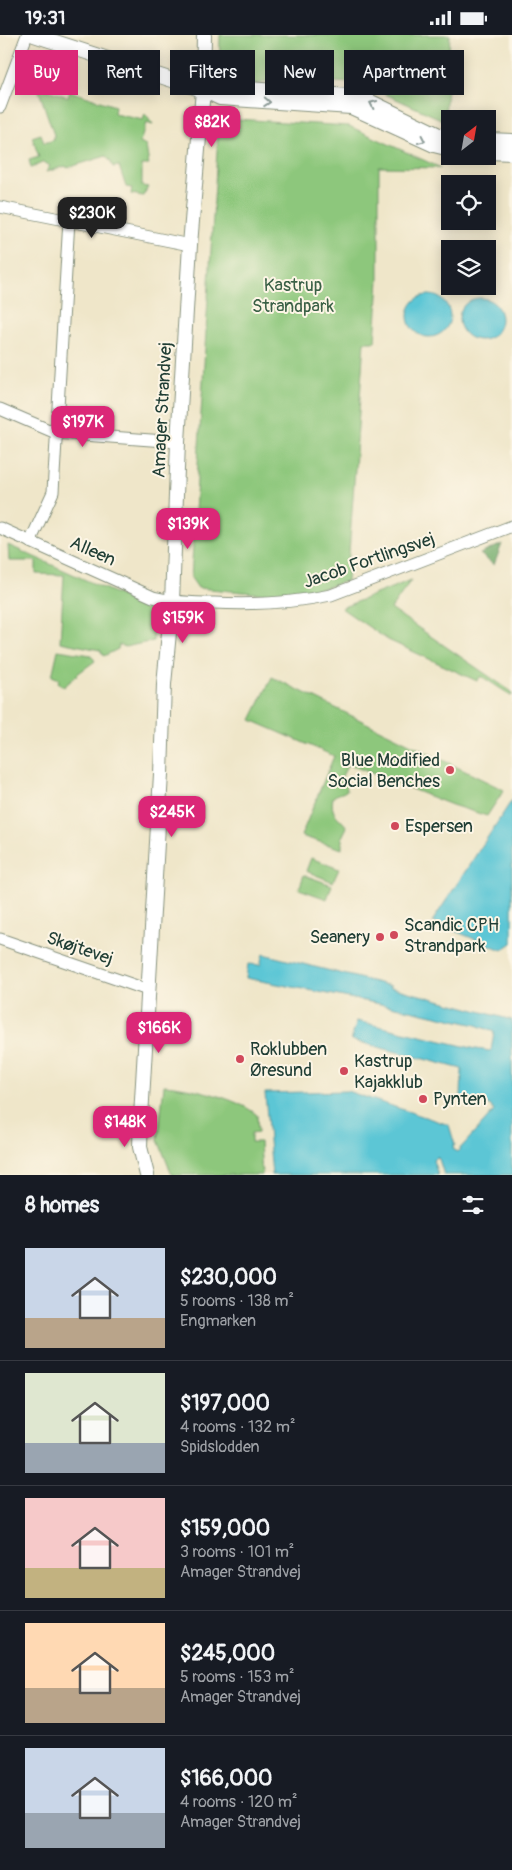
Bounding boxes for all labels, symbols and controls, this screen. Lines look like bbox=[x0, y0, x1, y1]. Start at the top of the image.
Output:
text: 19:31 bbox=[25, 6, 65, 30]
chip: Buy bbox=[15, 50, 78, 95]
chip: Rent bbox=[88, 50, 160, 95]
chip: Filters bbox=[170, 50, 255, 95]
chip: New bbox=[265, 50, 334, 95]
chip: Apartment bbox=[344, 50, 464, 95]
one-way arrow bbox=[263, 96, 271, 107]
one-way arrow bbox=[369, 99, 378, 110]
pin: $82K bbox=[182, 105, 242, 148]
north arrow bbox=[441, 110, 496, 165]
map controls bbox=[441, 110, 496, 295]
text: $82K bbox=[194, 112, 230, 132]
one-way arrow bbox=[417, 133, 426, 144]
button: locate bbox=[441, 175, 496, 230]
pin: $230K bbox=[57, 197, 127, 239]
text: $230K bbox=[69, 203, 115, 223]
button: layers bbox=[441, 240, 496, 295]
park label: Kastrup Strandpark bbox=[252, 274, 334, 318]
street label: Amager Strandvej bbox=[147, 341, 178, 479]
pin: $197K bbox=[48, 405, 118, 448]
text: $197K bbox=[62, 412, 104, 432]
pin: $139K bbox=[153, 507, 223, 550]
text: $139K bbox=[167, 514, 209, 534]
street label: Jacob Fortlingsvej bbox=[300, 527, 438, 594]
street label: Alleen bbox=[66, 531, 119, 572]
pin: $159K bbox=[148, 601, 218, 644]
text: $159K bbox=[162, 608, 204, 628]
place label: Blue Modified Social Benches bbox=[328, 749, 440, 793]
marker: Blue Modified Social Benches bbox=[444, 764, 456, 776]
pin: $245K bbox=[137, 795, 207, 838]
text: $245K bbox=[149, 802, 195, 822]
place label: Espersen bbox=[405, 815, 473, 838]
marker: Espersen bbox=[389, 820, 401, 832]
place label: Scandic CPH Strandpark bbox=[404, 914, 499, 958]
street label: Skøjtevej bbox=[43, 926, 116, 971]
place label: Seanery bbox=[310, 926, 370, 949]
marker: Scandic CPH Strandpark bbox=[388, 929, 400, 941]
marker: Seanery bbox=[374, 931, 386, 943]
pin: $166K bbox=[124, 1011, 194, 1054]
text: $166K bbox=[137, 1018, 181, 1038]
place label: Roklubben Øresund bbox=[250, 1038, 327, 1082]
place label: Kastrup Kajakklub bbox=[354, 1050, 423, 1094]
marker: Roklubben Øresund bbox=[234, 1053, 246, 1065]
marker: Kastrup Kajakklub bbox=[338, 1065, 350, 1077]
place label: Pynten bbox=[433, 1088, 487, 1111]
marker: Pynten bbox=[417, 1093, 429, 1105]
pin: $148K bbox=[90, 1105, 160, 1148]
text: $148K bbox=[104, 1112, 146, 1132]
icon: filters bbox=[459, 1191, 487, 1219]
text: 8 homes bbox=[25, 1192, 99, 1219]
text: $230,000 bbox=[180, 1264, 277, 1291]
icon: home bbox=[65, 1268, 125, 1328]
text: 5 rooms · 138 m² bbox=[180, 1291, 294, 1311]
text: Engmarken bbox=[180, 1311, 256, 1331]
text: $197,000 bbox=[180, 1390, 270, 1417]
icon: home bbox=[65, 1393, 125, 1453]
text: 4 rooms · 132 m² bbox=[180, 1417, 295, 1437]
text: Spidslodden bbox=[180, 1437, 260, 1457]
text: $159,000 bbox=[180, 1515, 270, 1542]
icon: home bbox=[65, 1518, 125, 1578]
text: 3 rooms · 101 m² bbox=[180, 1542, 294, 1562]
text: Amager Strandvej bbox=[180, 1562, 301, 1582]
text: $245,000 bbox=[180, 1640, 275, 1667]
icon: home bbox=[65, 1643, 125, 1703]
text: 5 rooms · 153 m² bbox=[180, 1667, 295, 1687]
text: Amager Strandvej bbox=[180, 1687, 301, 1707]
text: $166,000 bbox=[180, 1765, 272, 1792]
icon: home bbox=[65, 1768, 125, 1828]
text: 4 rooms · 120 m² bbox=[180, 1792, 297, 1812]
text: Amager Strandvej bbox=[180, 1812, 301, 1832]

